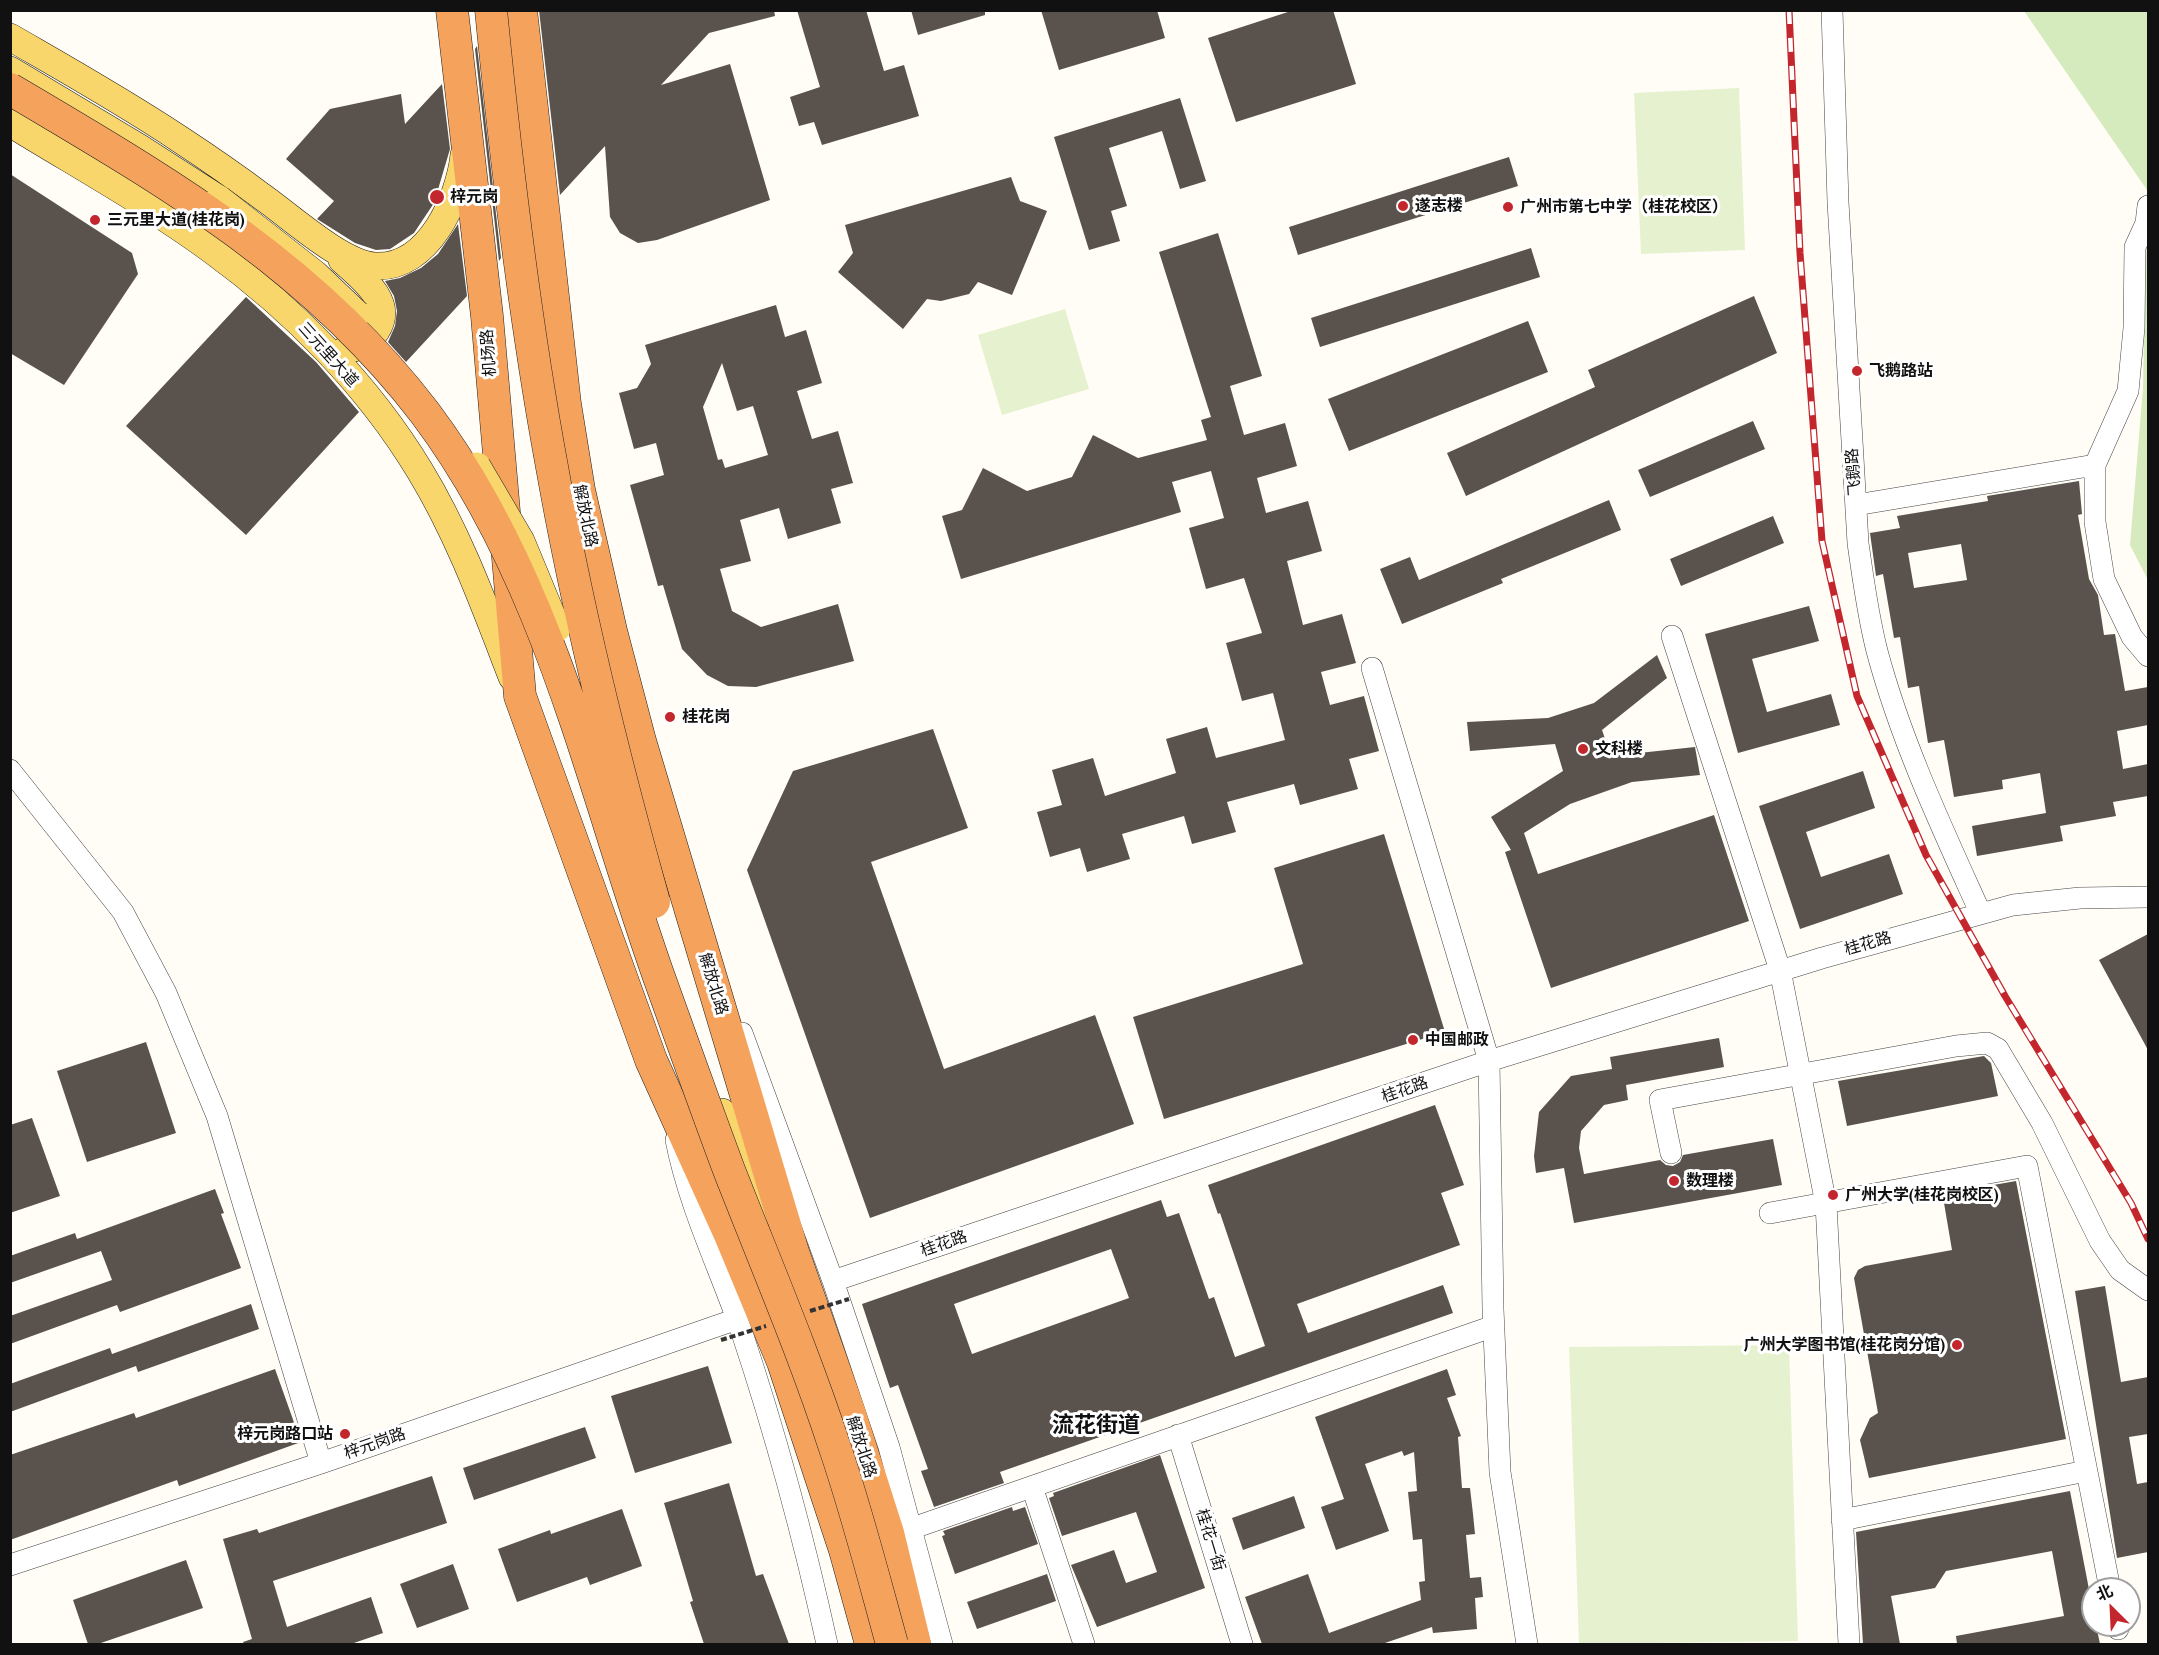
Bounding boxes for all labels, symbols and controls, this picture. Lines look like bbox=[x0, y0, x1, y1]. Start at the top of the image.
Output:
place label: 梓元岗 bbox=[450, 187, 498, 207]
marker: 梓元岗 bbox=[428, 188, 446, 206]
place label: 遂志楼 bbox=[1415, 196, 1463, 216]
place label: 广州市第七中学（桂花校区） bbox=[1520, 197, 1728, 217]
marker: 遂志楼 bbox=[1396, 199, 1410, 213]
marker: 广州市第七中学（桂花校区） bbox=[1501, 200, 1515, 214]
place label: 三元里大道(桂花岗) bbox=[107, 210, 244, 230]
marker: 三元里大道(桂花岗) bbox=[88, 213, 102, 227]
street label: 三元里大道 bbox=[294, 319, 362, 391]
street label: 机场路 bbox=[478, 328, 500, 378]
place label: 飞鹅路站 bbox=[1869, 361, 1933, 381]
marker: 飞鹅路站 bbox=[1850, 364, 1864, 378]
street label: 飞鹅路 bbox=[1843, 447, 1865, 497]
street label: 解放北路 bbox=[569, 483, 601, 549]
place label: 桂花岗 bbox=[682, 707, 730, 727]
marker: 桂花岗 bbox=[663, 710, 677, 724]
place label: 文科楼 bbox=[1595, 739, 1643, 759]
marker: 文科楼 bbox=[1576, 742, 1590, 756]
street label: 桂花路 bbox=[1842, 928, 1894, 960]
street label: 解放北路 bbox=[694, 951, 732, 1017]
place label: 中国邮政 bbox=[1425, 1030, 1489, 1050]
marker: 中国邮政 bbox=[1406, 1033, 1420, 1047]
street label: 桂花路 bbox=[1379, 1073, 1431, 1107]
place label: 数理楼 bbox=[1686, 1171, 1734, 1191]
marker: 数理楼 bbox=[1667, 1174, 1681, 1188]
place label: 广州大学(桂花岗校区) bbox=[1845, 1185, 1998, 1205]
marker: 广州大学(桂花岗校区) bbox=[1826, 1188, 1840, 1202]
street label: 桂花路 bbox=[918, 1227, 970, 1261]
place label: 广州大学图书馆(桂花岗分馆) bbox=[1744, 1335, 1945, 1355]
marker: 广州大学图书馆(桂花岗分馆) bbox=[1950, 1338, 1964, 1352]
district label: 流花街道 bbox=[1052, 1413, 1140, 1439]
street label: 解放北路 bbox=[842, 1414, 880, 1480]
place label: 梓元岗路口站 bbox=[237, 1424, 333, 1444]
street label: 梓元岗路 bbox=[342, 1425, 408, 1463]
marker: 梓元岗路口站 bbox=[338, 1427, 352, 1441]
street label: 桂花一街 bbox=[1191, 1507, 1229, 1573]
north arrow bbox=[2081, 1577, 2141, 1637]
text: 北 bbox=[2093, 1580, 2116, 1605]

